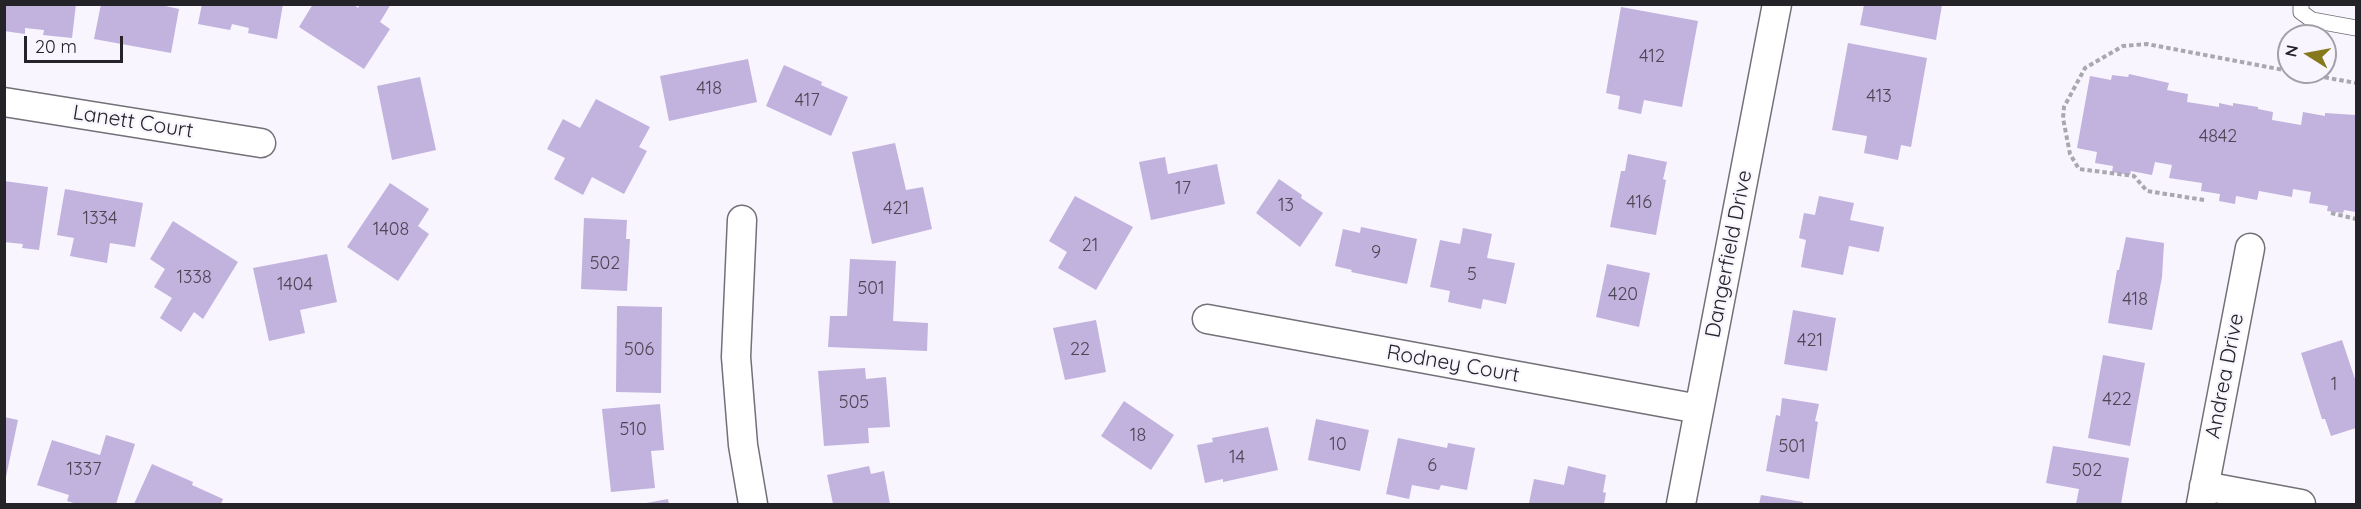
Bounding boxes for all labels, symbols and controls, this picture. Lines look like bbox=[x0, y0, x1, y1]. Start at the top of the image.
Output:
scale bar bbox=[27, 24, 126, 62]
north arrow bbox=[2277, 24, 2337, 84]
text: 20 m bbox=[35, 35, 77, 58]
text: N bbox=[2280, 43, 2302, 59]
house number: 412 bbox=[1639, 46, 1665, 68]
house number: 418 bbox=[696, 78, 722, 100]
house number: 413 bbox=[1866, 86, 1892, 108]
house number: 417 bbox=[794, 90, 820, 112]
street label: Lanett Court bbox=[71, 100, 195, 144]
house number: 4842 bbox=[2199, 126, 2237, 148]
street label: Dangerfield Drive bbox=[1700, 168, 1758, 340]
house number: 17 bbox=[1175, 178, 1191, 200]
house number: 416 bbox=[1626, 192, 1652, 214]
house number: 13 bbox=[1278, 195, 1294, 217]
house number: 421 bbox=[883, 198, 909, 220]
house number: 1334 bbox=[82, 208, 118, 230]
house number: 1408 bbox=[373, 219, 409, 241]
house number: 21 bbox=[1082, 235, 1098, 257]
house number: 9 bbox=[1371, 242, 1381, 264]
house number: 502 bbox=[590, 253, 620, 275]
house number: 5 bbox=[1467, 264, 1477, 286]
house number: 1338 bbox=[176, 267, 212, 289]
house number: 1404 bbox=[277, 274, 313, 296]
house number: 501 bbox=[857, 278, 885, 300]
house number: 420 bbox=[1608, 284, 1638, 306]
house number: 418 bbox=[2122, 289, 2148, 311]
street label: Andrea Drive bbox=[2201, 311, 2249, 441]
house number: 421 bbox=[1797, 330, 1823, 352]
house number: 506 bbox=[624, 339, 654, 361]
house number: 22 bbox=[1070, 339, 1090, 361]
street label: Rodney Court bbox=[1385, 340, 1521, 388]
house number: 1 bbox=[2331, 374, 2337, 396]
house number: 422 bbox=[2102, 389, 2132, 411]
house number: 505 bbox=[839, 392, 869, 414]
house number: 510 bbox=[619, 419, 647, 441]
house number: 18 bbox=[1130, 425, 1146, 447]
house number: 10 bbox=[1329, 434, 1347, 456]
house number: 501 bbox=[1778, 436, 1806, 458]
house number: 14 bbox=[1229, 447, 1245, 469]
house number: 6 bbox=[1427, 455, 1437, 477]
house number: 1337 bbox=[67, 459, 101, 481]
house number: 502 bbox=[2072, 460, 2102, 482]

